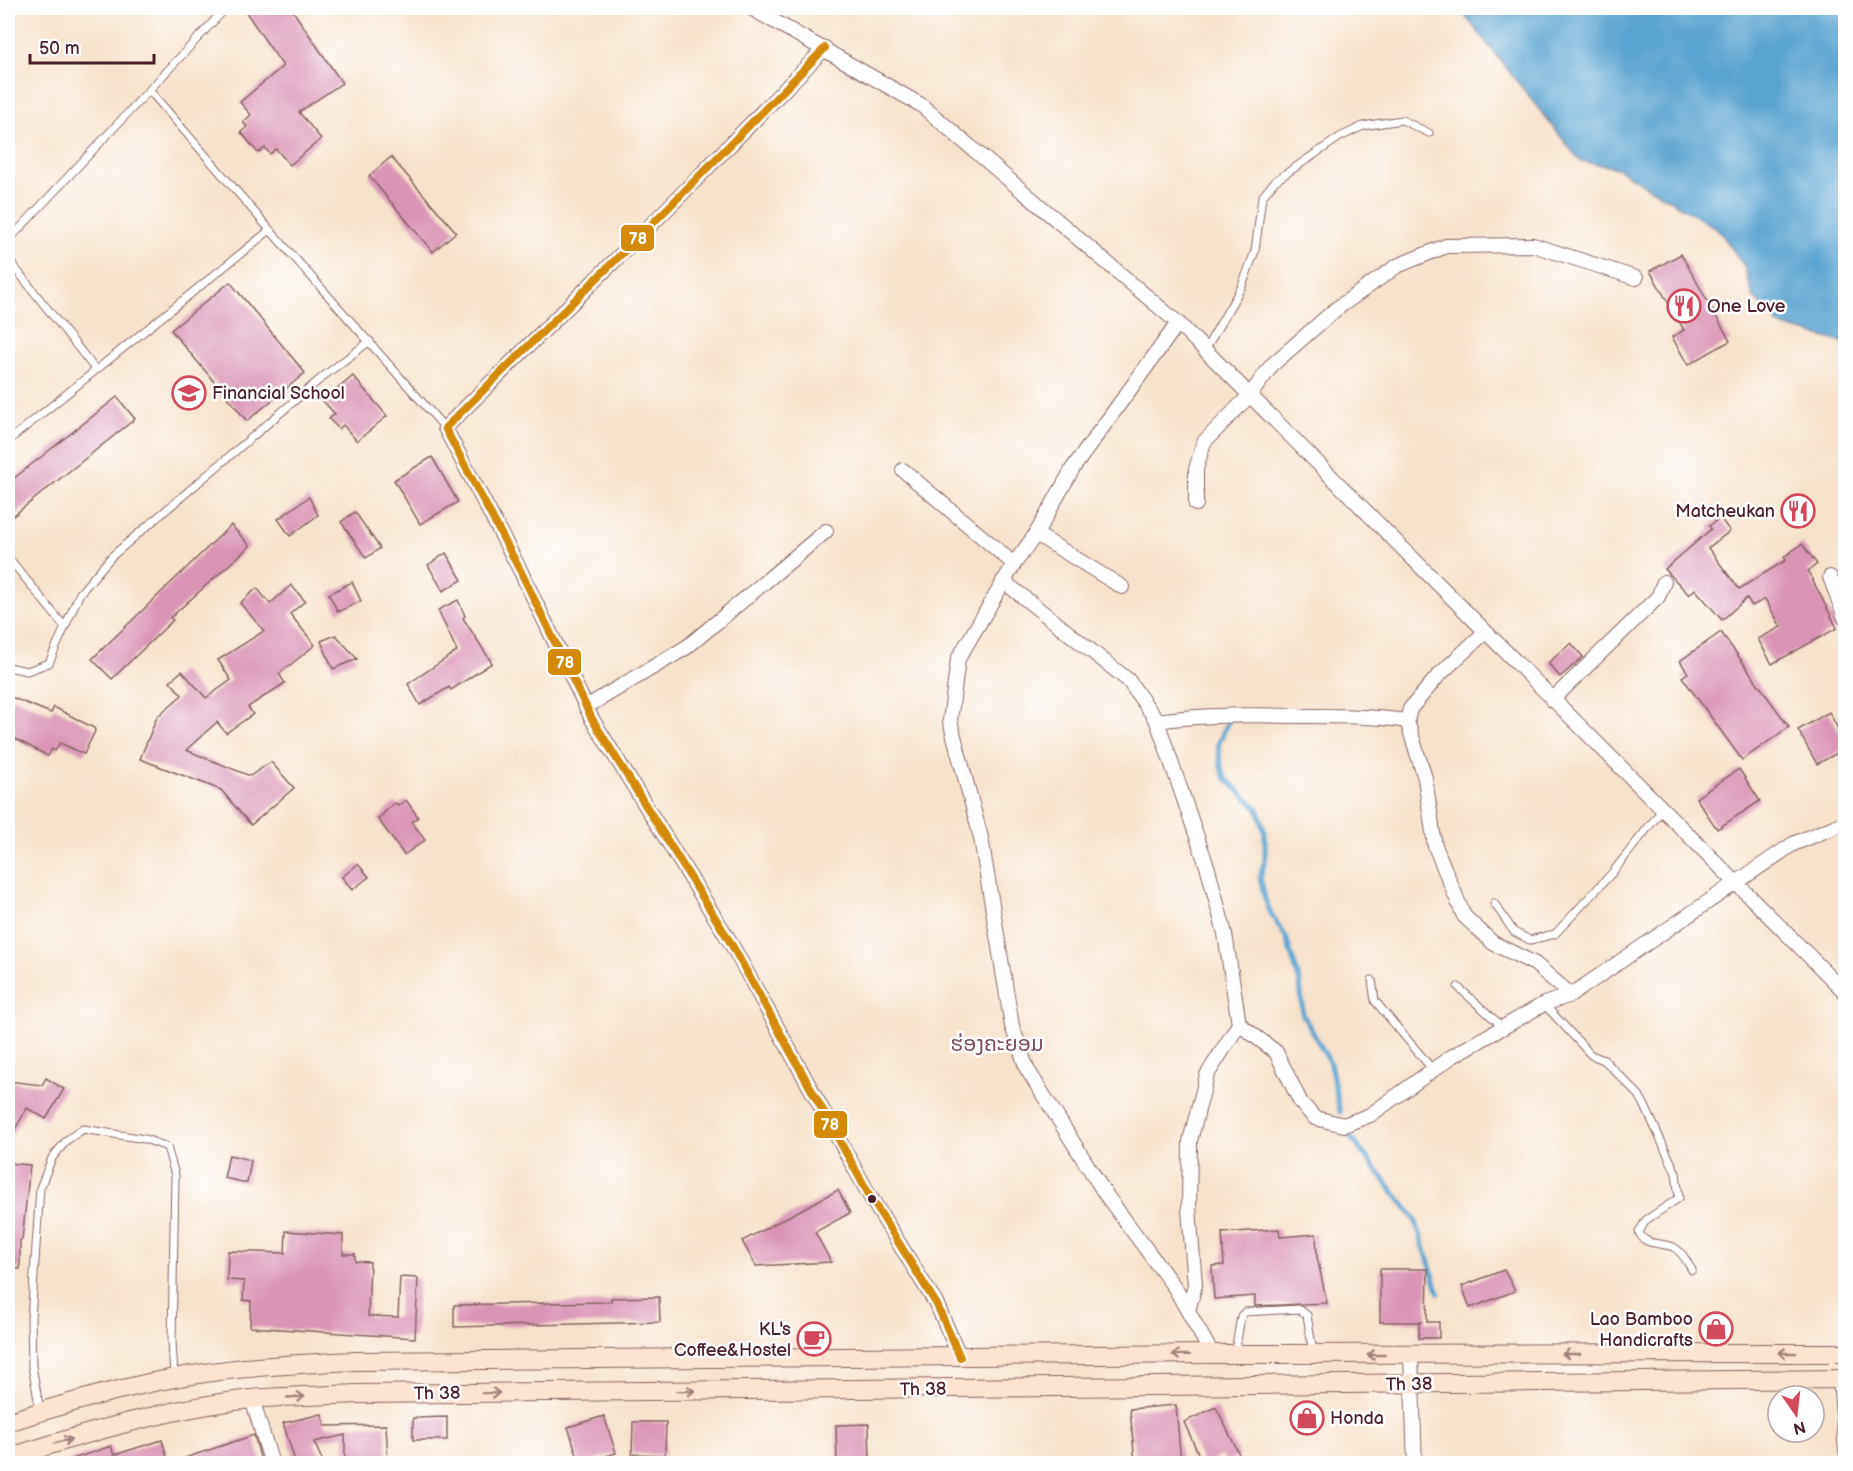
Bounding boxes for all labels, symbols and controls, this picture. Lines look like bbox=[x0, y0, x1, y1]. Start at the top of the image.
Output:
scale bar bbox=[30, 27, 154, 65]
text: 50 m bbox=[39, 38, 80, 59]
line badge: 78 bbox=[620, 224, 655, 252]
text: 78 bbox=[629, 230, 647, 249]
restaurant icon: One Love bbox=[1666, 288, 1702, 324]
place label: One Love bbox=[1707, 296, 1786, 317]
school or university icon: Financial School bbox=[171, 375, 207, 411]
place label: Financial School bbox=[212, 383, 345, 404]
restaurant icon: Matcheukan bbox=[1780, 493, 1816, 529]
place label: Matcheukan bbox=[1675, 501, 1775, 522]
line badge: 78 bbox=[547, 648, 582, 676]
text: 78 bbox=[556, 654, 574, 673]
district label: ຮ່ອງຄະຍອມ bbox=[950, 1032, 1044, 1057]
line badge: 78 bbox=[813, 1110, 848, 1139]
text: 78 bbox=[821, 1116, 839, 1135]
unlabelled marker bbox=[866, 1193, 878, 1205]
place label: Lao Bamboo Handicrafts bbox=[1590, 1309, 1693, 1351]
shop icon: Lao Bamboo Handicrafts bbox=[1698, 1311, 1734, 1347]
place label: KL's Coffee&Hostel bbox=[674, 1319, 791, 1361]
cafe icon: KL's Coffee&Hostel bbox=[796, 1321, 832, 1357]
one-way arrow bbox=[1778, 1347, 1798, 1359]
one-way arrow bbox=[1562, 1348, 1582, 1360]
one-way arrow bbox=[1172, 1349, 1192, 1360]
one-way arrow bbox=[1367, 1349, 1387, 1361]
street label: Th 38 bbox=[1385, 1374, 1433, 1395]
street label: Th 38 bbox=[899, 1379, 947, 1400]
street label: Th 38 bbox=[413, 1383, 461, 1404]
north arrow bbox=[1766, 1384, 1826, 1444]
one-way arrow bbox=[675, 1385, 695, 1397]
one-way arrow bbox=[480, 1387, 500, 1398]
one-way arrow bbox=[285, 1391, 305, 1402]
shop icon: Honda bbox=[1289, 1400, 1325, 1436]
place label: Honda bbox=[1330, 1408, 1384, 1429]
text: N bbox=[1791, 1416, 1807, 1438]
one-way arrow bbox=[54, 1435, 73, 1446]

